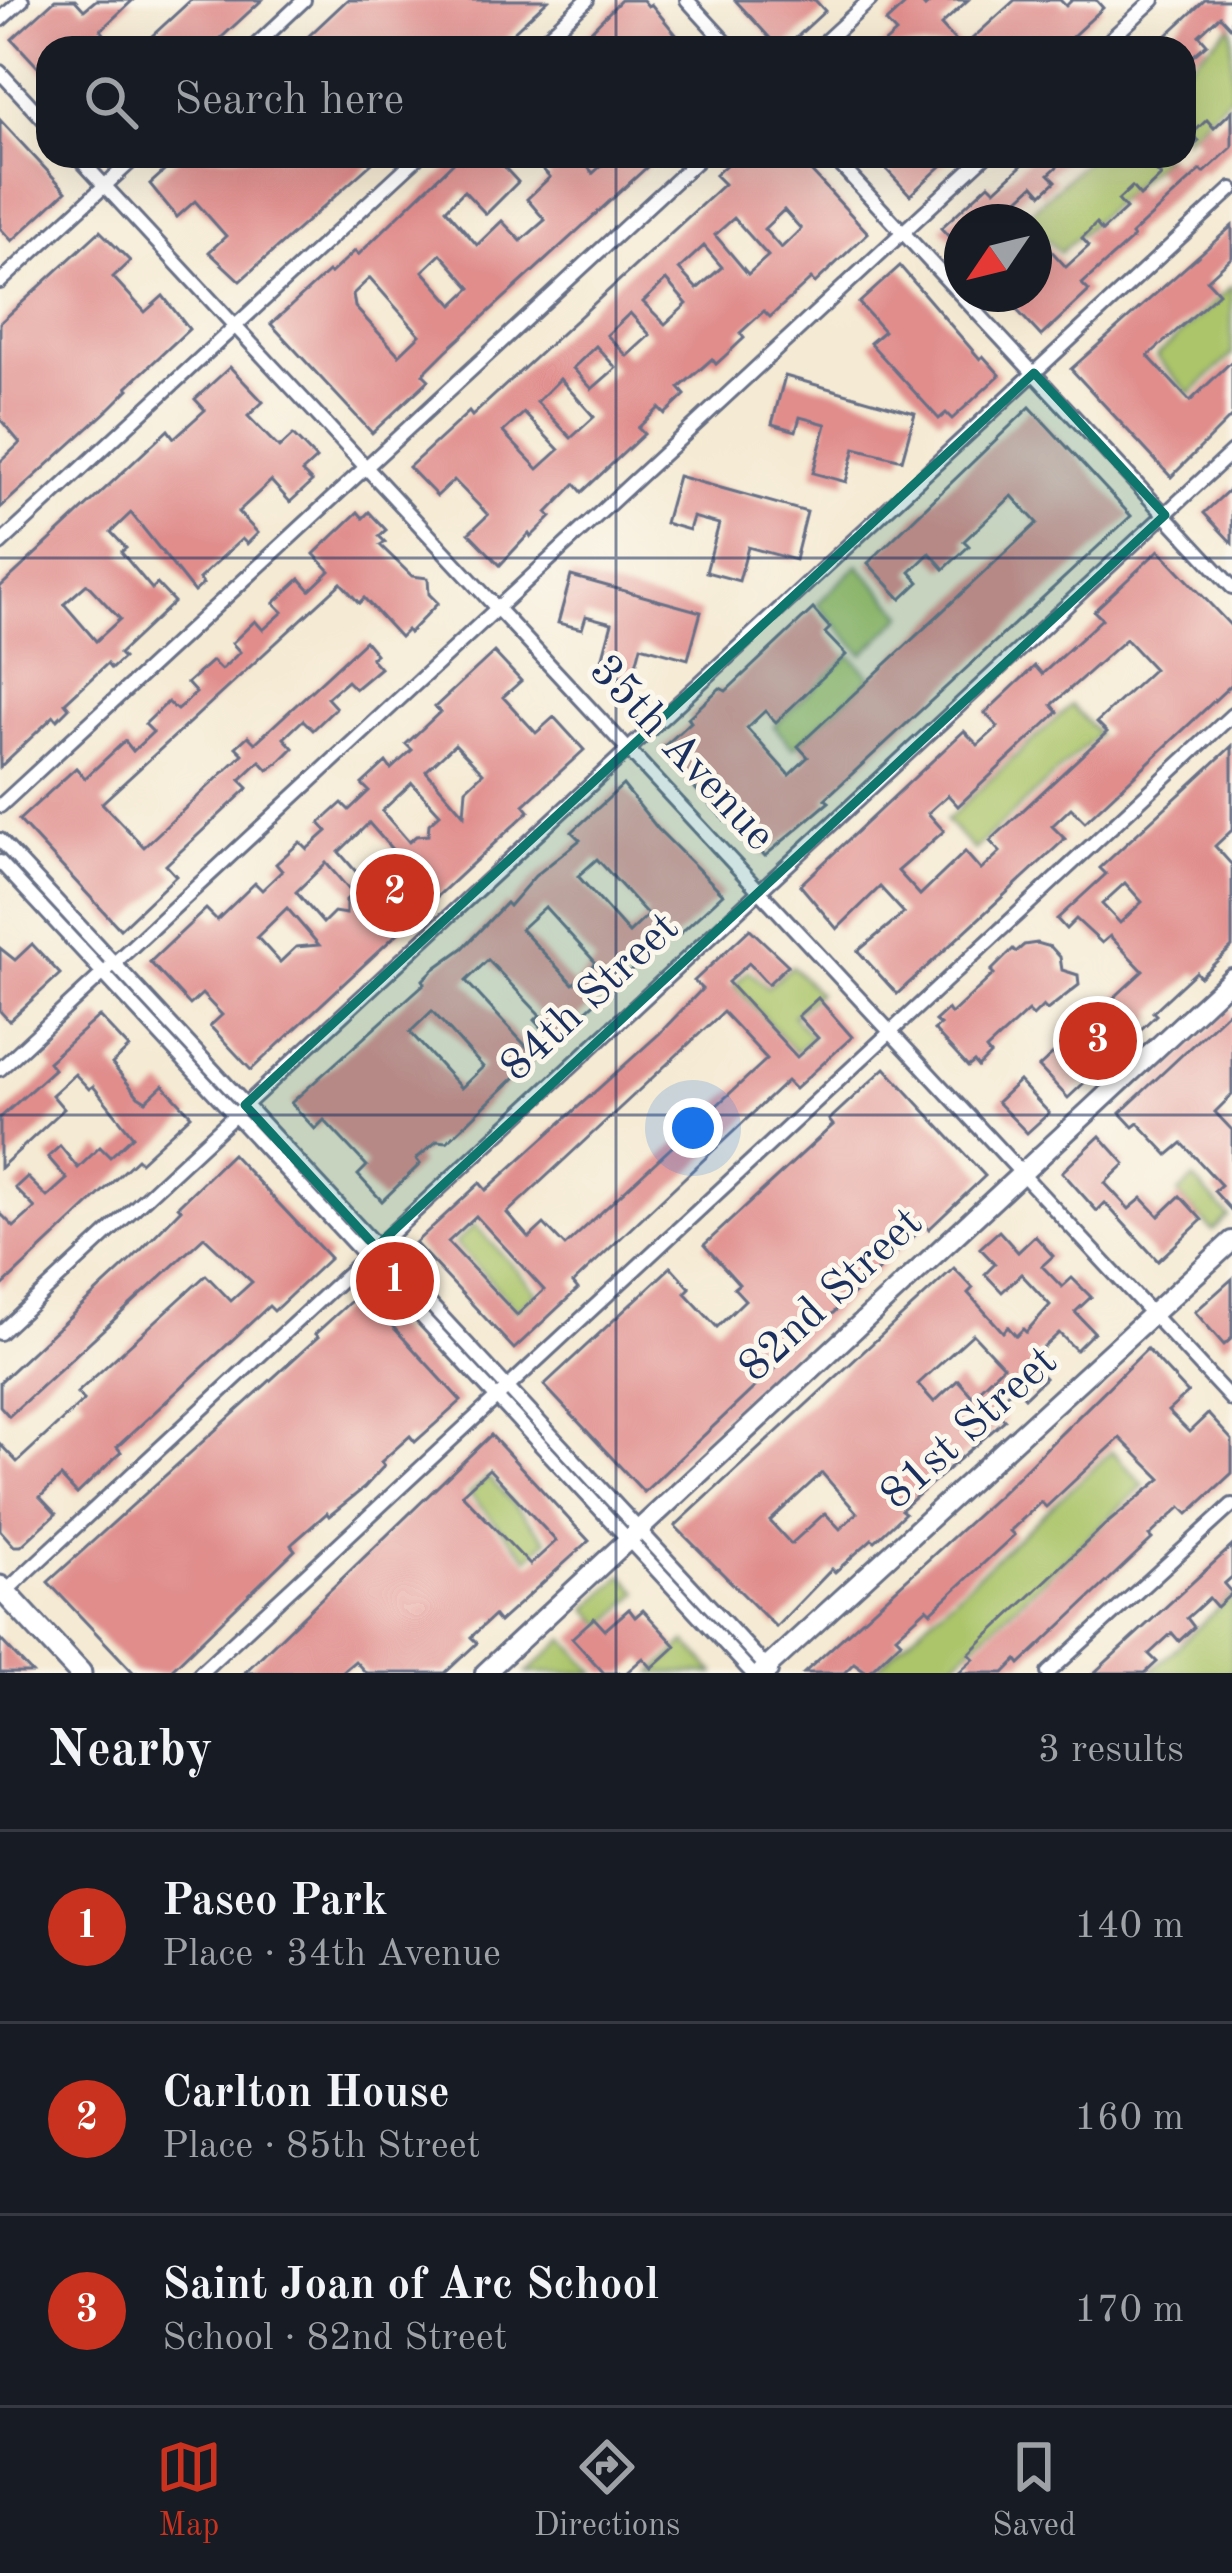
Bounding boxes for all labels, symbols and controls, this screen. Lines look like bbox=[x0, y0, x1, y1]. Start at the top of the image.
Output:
search box bbox=[36, 36, 1196, 168]
icon: search bbox=[78, 69, 144, 135]
text: Search here bbox=[174, 79, 404, 124]
north arrow bbox=[944, 204, 1052, 312]
street label: 35th Avenue bbox=[580, 648, 782, 860]
pin: 2 bbox=[356, 848, 434, 938]
street label: 84th Street bbox=[494, 905, 688, 1091]
pin: 3 bbox=[1059, 996, 1137, 1086]
your location bbox=[663, 1098, 723, 1158]
street label: 82nd Street bbox=[732, 1200, 932, 1392]
pin: 1 bbox=[356, 1236, 434, 1326]
street label: 81st Street bbox=[873, 1339, 1067, 1519]
text: Nearby bbox=[48, 1726, 213, 1777]
text: 3 results bbox=[1038, 1731, 1184, 1770]
text: Paseo Park bbox=[162, 1880, 388, 1925]
text: 1 bbox=[76, 1907, 98, 1946]
text: 140 m bbox=[1074, 1907, 1184, 1946]
text: Place · 34th Avenue bbox=[162, 1935, 501, 1974]
text: Carlton House bbox=[162, 2072, 450, 2117]
text: 2 bbox=[76, 2099, 98, 2138]
text: 160 m bbox=[1074, 2099, 1184, 2138]
text: Place · 85th Street bbox=[162, 2127, 480, 2166]
text: Saint Joan of Arc School bbox=[162, 2264, 659, 2309]
text: 3 bbox=[76, 2291, 98, 2330]
text: 170 m bbox=[1074, 2291, 1184, 2330]
text: School · 82nd Street bbox=[162, 2319, 507, 2358]
tab: Map bbox=[156, 2434, 222, 2547]
tab: Directions bbox=[534, 2434, 680, 2547]
tab: Saved bbox=[992, 2434, 1076, 2547]

